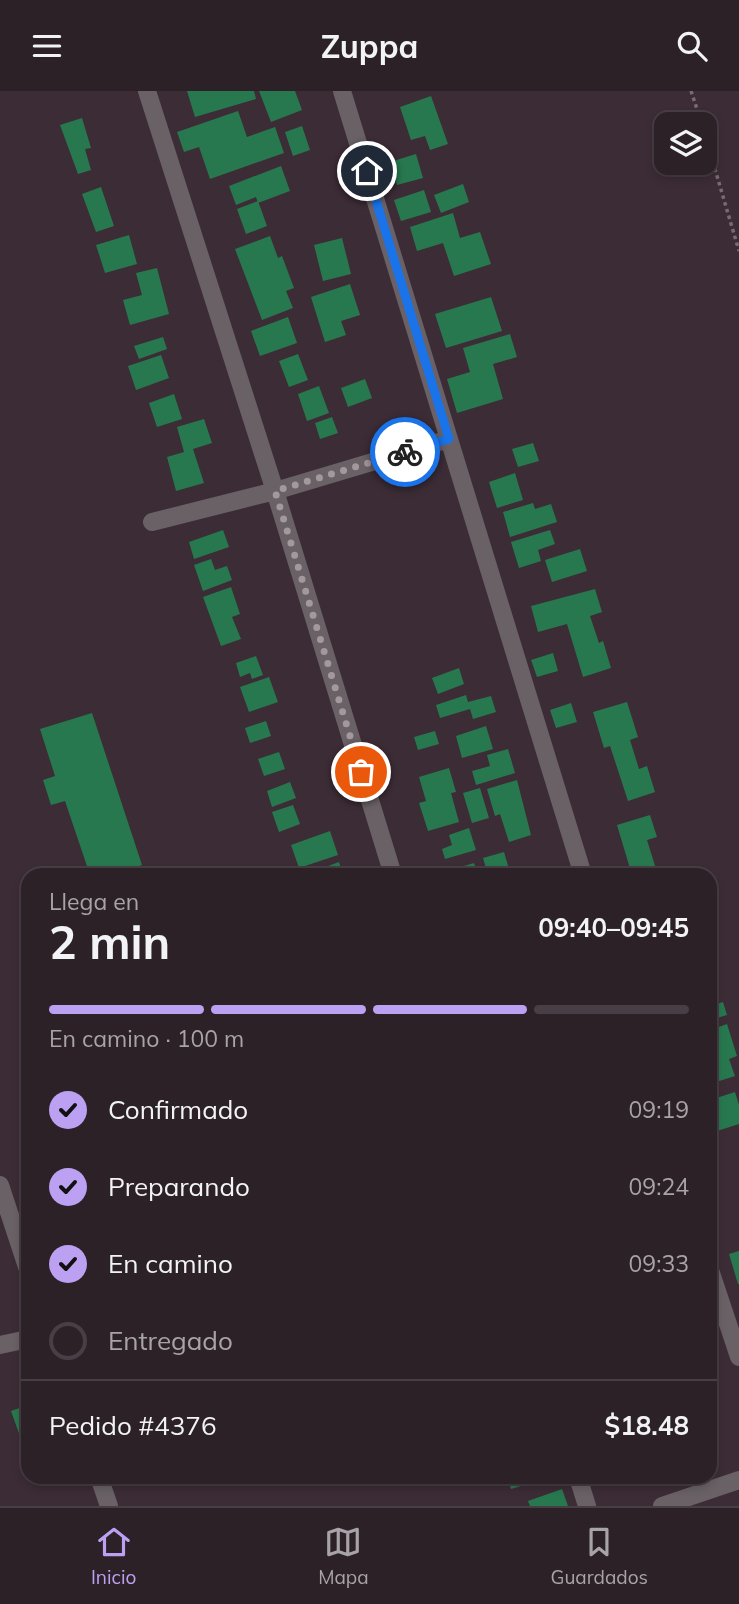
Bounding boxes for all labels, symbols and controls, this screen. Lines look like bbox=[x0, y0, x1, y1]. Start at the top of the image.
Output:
text: Zuppa bbox=[321, 26, 418, 66]
icon: menu bbox=[28, 27, 66, 65]
icon: search bbox=[673, 27, 711, 65]
map controls bbox=[654, 112, 717, 175]
button: layers bbox=[654, 112, 717, 175]
pin bbox=[337, 141, 397, 201]
icon: home bbox=[348, 152, 386, 190]
courier bbox=[370, 417, 440, 487]
icon: bike bbox=[386, 433, 424, 471]
pin bbox=[331, 742, 391, 802]
icon: bag bbox=[342, 753, 380, 791]
text: Llega en bbox=[49, 887, 139, 916]
text: 09:40–09:45 bbox=[538, 911, 689, 944]
text: 2 min bbox=[49, 913, 170, 971]
text: En camino · 100 m bbox=[49, 1024, 244, 1053]
icon: check bbox=[49, 1091, 87, 1129]
text: Confirmado bbox=[108, 1093, 248, 1126]
text: 09:19 bbox=[629, 1095, 689, 1124]
icon: check bbox=[49, 1168, 87, 1206]
text: Preparando bbox=[108, 1170, 250, 1203]
text: 09:24 bbox=[629, 1172, 689, 1201]
icon: check bbox=[49, 1245, 87, 1283]
text: En camino bbox=[108, 1247, 233, 1280]
text: 09:33 bbox=[629, 1249, 689, 1278]
text: Entregado bbox=[108, 1324, 233, 1357]
text: Pedido #4376 bbox=[49, 1409, 217, 1442]
text: $18.48 bbox=[605, 1409, 689, 1442]
tab: Inicio bbox=[91, 1523, 136, 1589]
tab: Mapa bbox=[318, 1523, 369, 1589]
tab: Guardados bbox=[551, 1523, 648, 1589]

